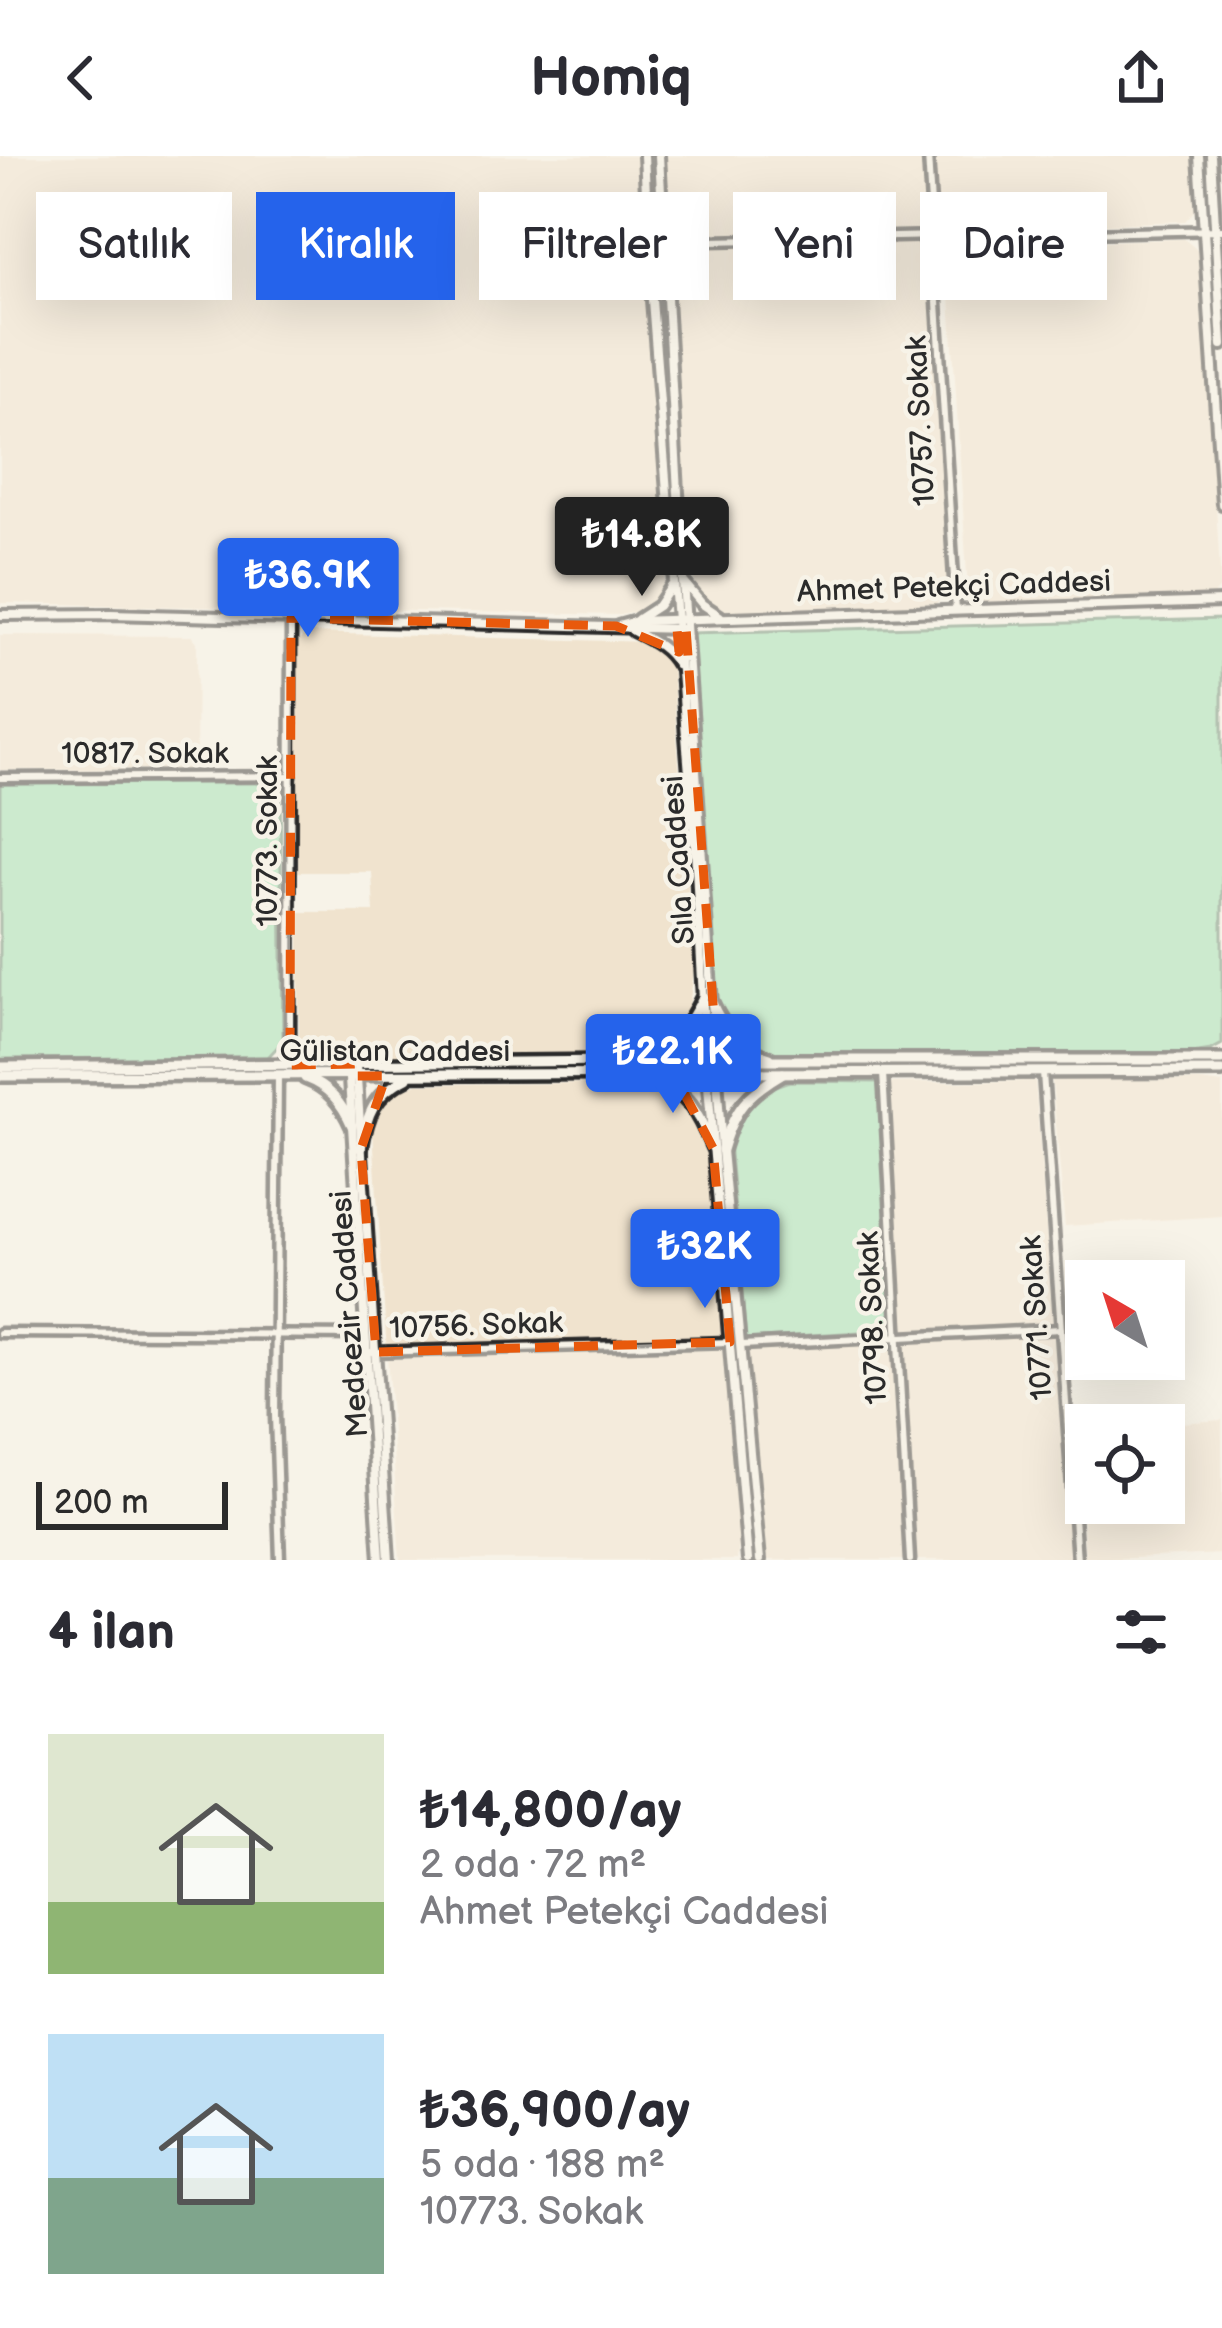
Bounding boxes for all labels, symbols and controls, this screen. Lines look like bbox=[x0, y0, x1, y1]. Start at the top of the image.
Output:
icon: back bbox=[48, 45, 114, 111]
icon: share bbox=[1108, 45, 1174, 111]
text: Homiq bbox=[530, 46, 692, 111]
chip: Satılık bbox=[36, 192, 232, 300]
chip: Kiralık bbox=[256, 192, 455, 300]
chip: Filtreler bbox=[479, 192, 709, 300]
chip: Yeni bbox=[733, 192, 896, 300]
chip: Daire bbox=[920, 192, 1107, 300]
street label: 10757. Sokak bbox=[899, 335, 943, 507]
pin: ₺14.8K bbox=[544, 497, 740, 599]
text: ₺14.8K bbox=[582, 512, 702, 559]
pin: ₺36.9K bbox=[210, 538, 406, 640]
text: ₺36.9K bbox=[245, 553, 371, 600]
street label: Ahmet Petekçi Caddesi bbox=[796, 564, 1112, 610]
street label: 10817. Sokak bbox=[61, 736, 229, 772]
street label: 10773. Sokak bbox=[250, 755, 286, 927]
street label: Sıla Caddesi bbox=[655, 774, 703, 946]
pin: ₺22.1K bbox=[575, 1014, 771, 1116]
text: ₺22.1K bbox=[613, 1029, 733, 1076]
street label: Gülistan Caddesi bbox=[280, 1034, 510, 1070]
street label: Medcezir Caddesi bbox=[323, 1189, 377, 1439]
pin: ₺32K bbox=[634, 1209, 776, 1311]
text: ₺32K bbox=[658, 1224, 752, 1271]
street label: 10798. Sokak bbox=[850, 1230, 896, 1405]
street label: 10771. Sokak bbox=[1013, 1234, 1061, 1401]
north arrow bbox=[1065, 1260, 1185, 1380]
map controls bbox=[1065, 1260, 1185, 1524]
street label: 10756. Sokak bbox=[388, 1305, 564, 1347]
button: locate bbox=[1065, 1404, 1185, 1524]
scale bar bbox=[36, 1476, 228, 1529]
text: 200 m bbox=[54, 1483, 148, 1523]
icon: filters bbox=[1108, 1599, 1174, 1665]
text: 4 ilan bbox=[48, 1602, 175, 1663]
text: ₺14,800/ay bbox=[420, 1781, 681, 1842]
icon: home bbox=[144, 1782, 288, 1926]
text: 2 oda · 72 m² bbox=[420, 1842, 646, 1889]
text: Ahmet Petekçi Caddesi bbox=[420, 1889, 828, 1936]
text: ₺36,900/ay bbox=[420, 2081, 690, 2142]
icon: home bbox=[144, 2082, 288, 2226]
text: 5 oda · 188 m² bbox=[420, 2142, 665, 2189]
text: 10773. Sokak bbox=[420, 2189, 643, 2236]

